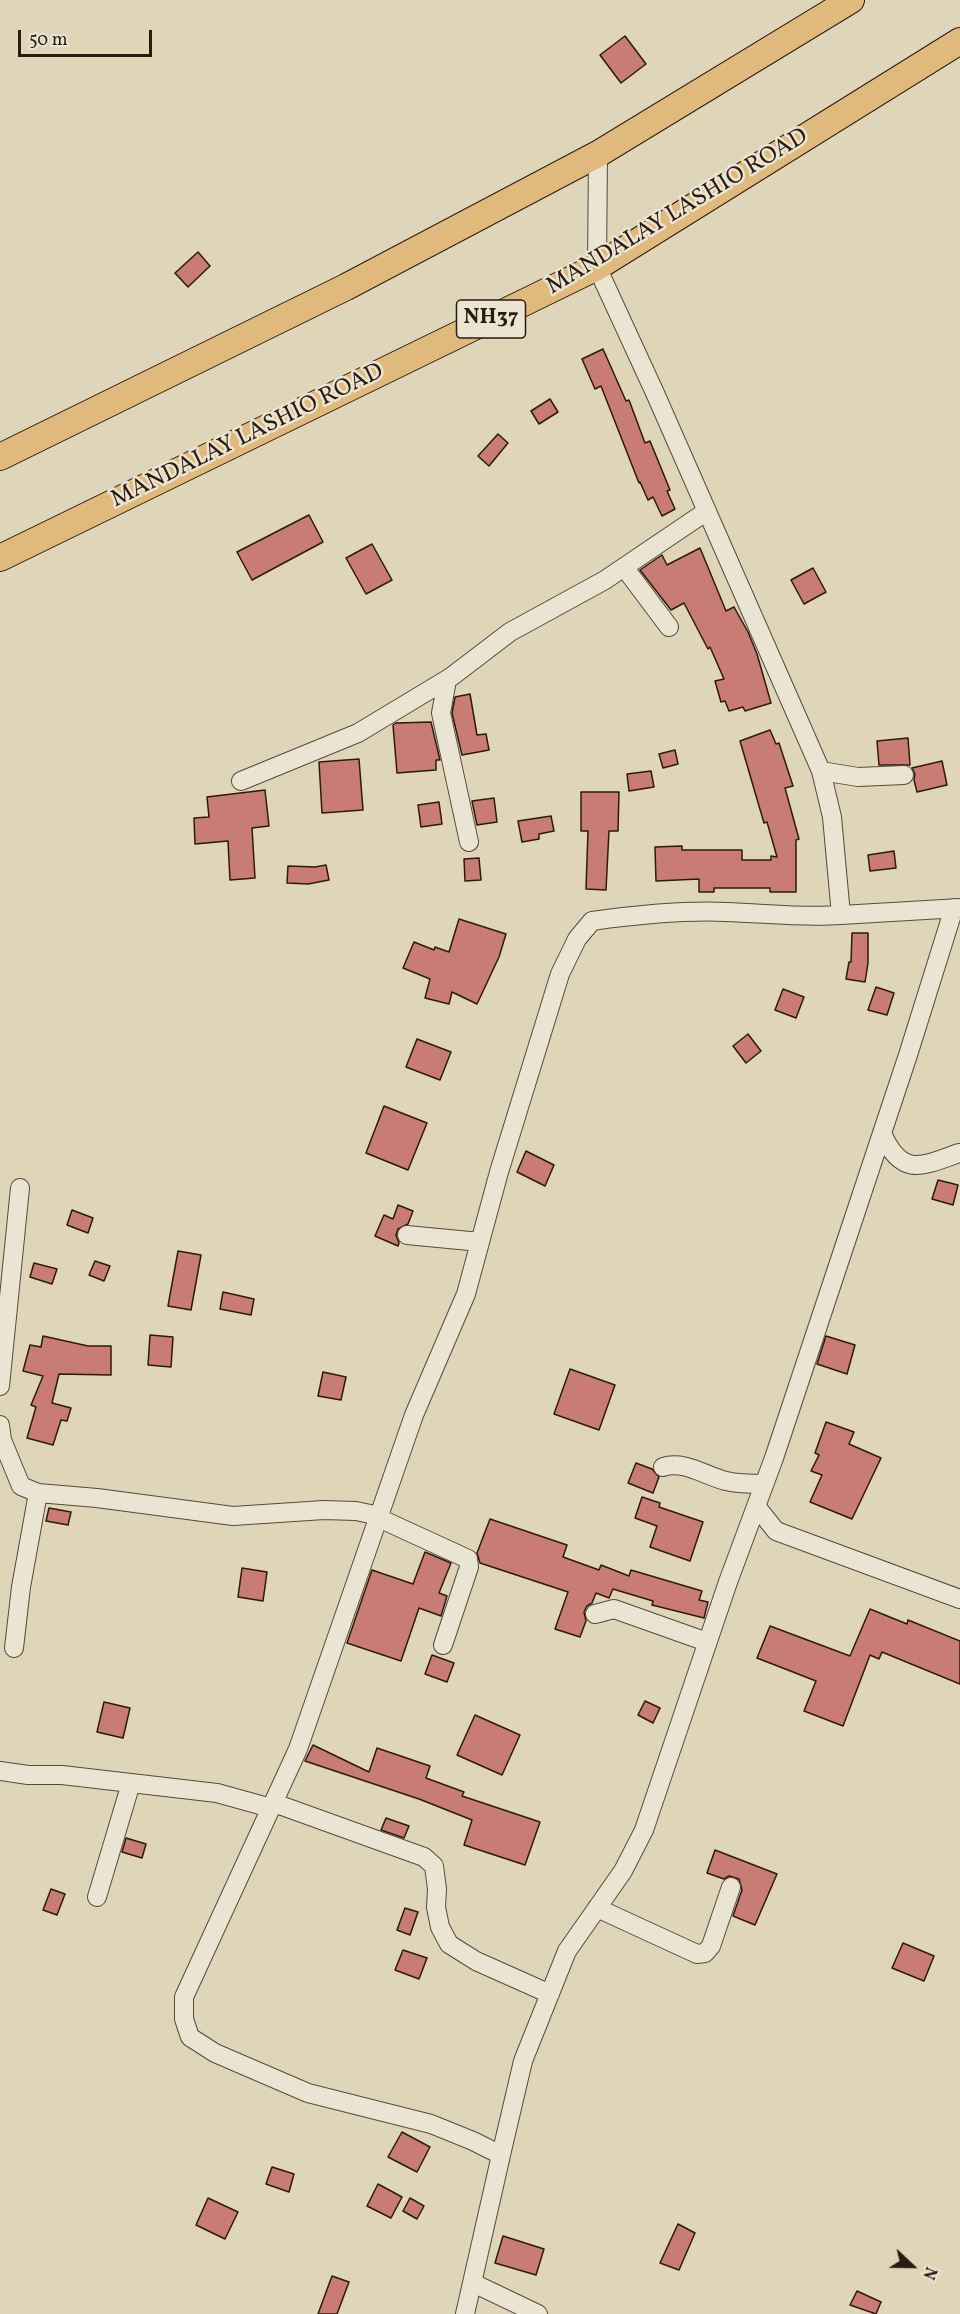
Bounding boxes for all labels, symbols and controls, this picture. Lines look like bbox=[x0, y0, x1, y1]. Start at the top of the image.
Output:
scale bar bbox=[21, 18, 154, 56]
text: 50 m bbox=[29, 28, 68, 53]
street label: MANDALAY LASHIO ROAD bbox=[542, 123, 814, 303]
road number: NH37 bbox=[456, 300, 526, 338]
street label: MANDALAY LASHIO ROAD bbox=[107, 358, 389, 516]
north arrow bbox=[882, 2236, 942, 2296]
text: N bbox=[916, 2263, 941, 2282]

